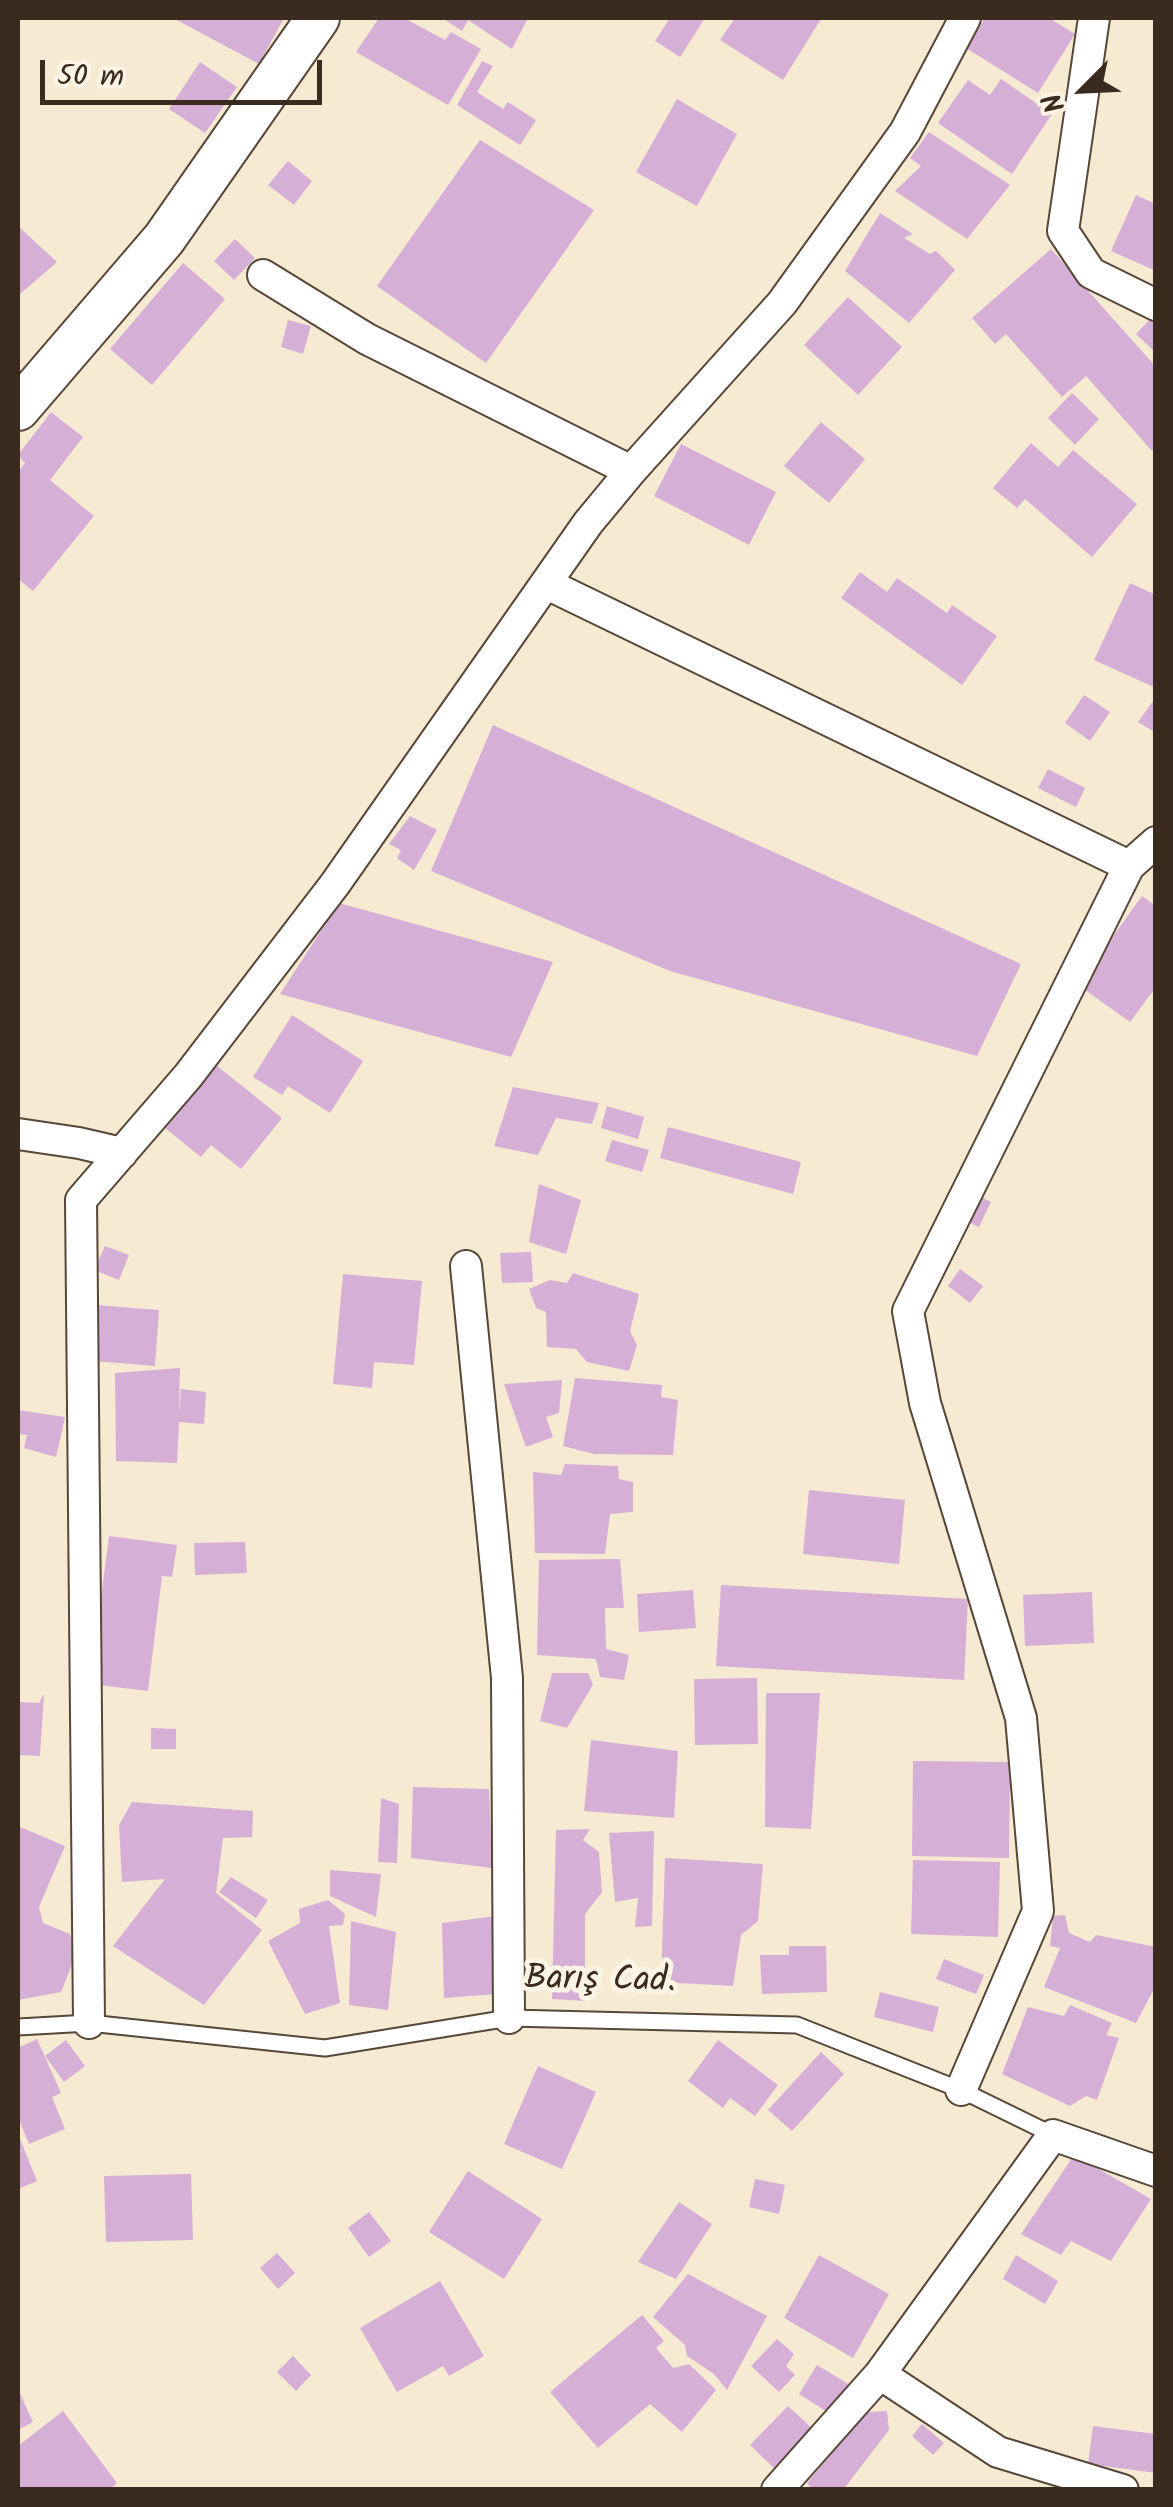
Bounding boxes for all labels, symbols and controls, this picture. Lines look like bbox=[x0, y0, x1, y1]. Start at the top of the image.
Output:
scale bar bbox=[45, 40, 328, 102]
north arrow bbox=[1033, 40, 1133, 140]
text: 50 m bbox=[57, 53, 124, 101]
text: N bbox=[1031, 85, 1079, 120]
street label: Barış Cad. bbox=[524, 1961, 676, 2005]

